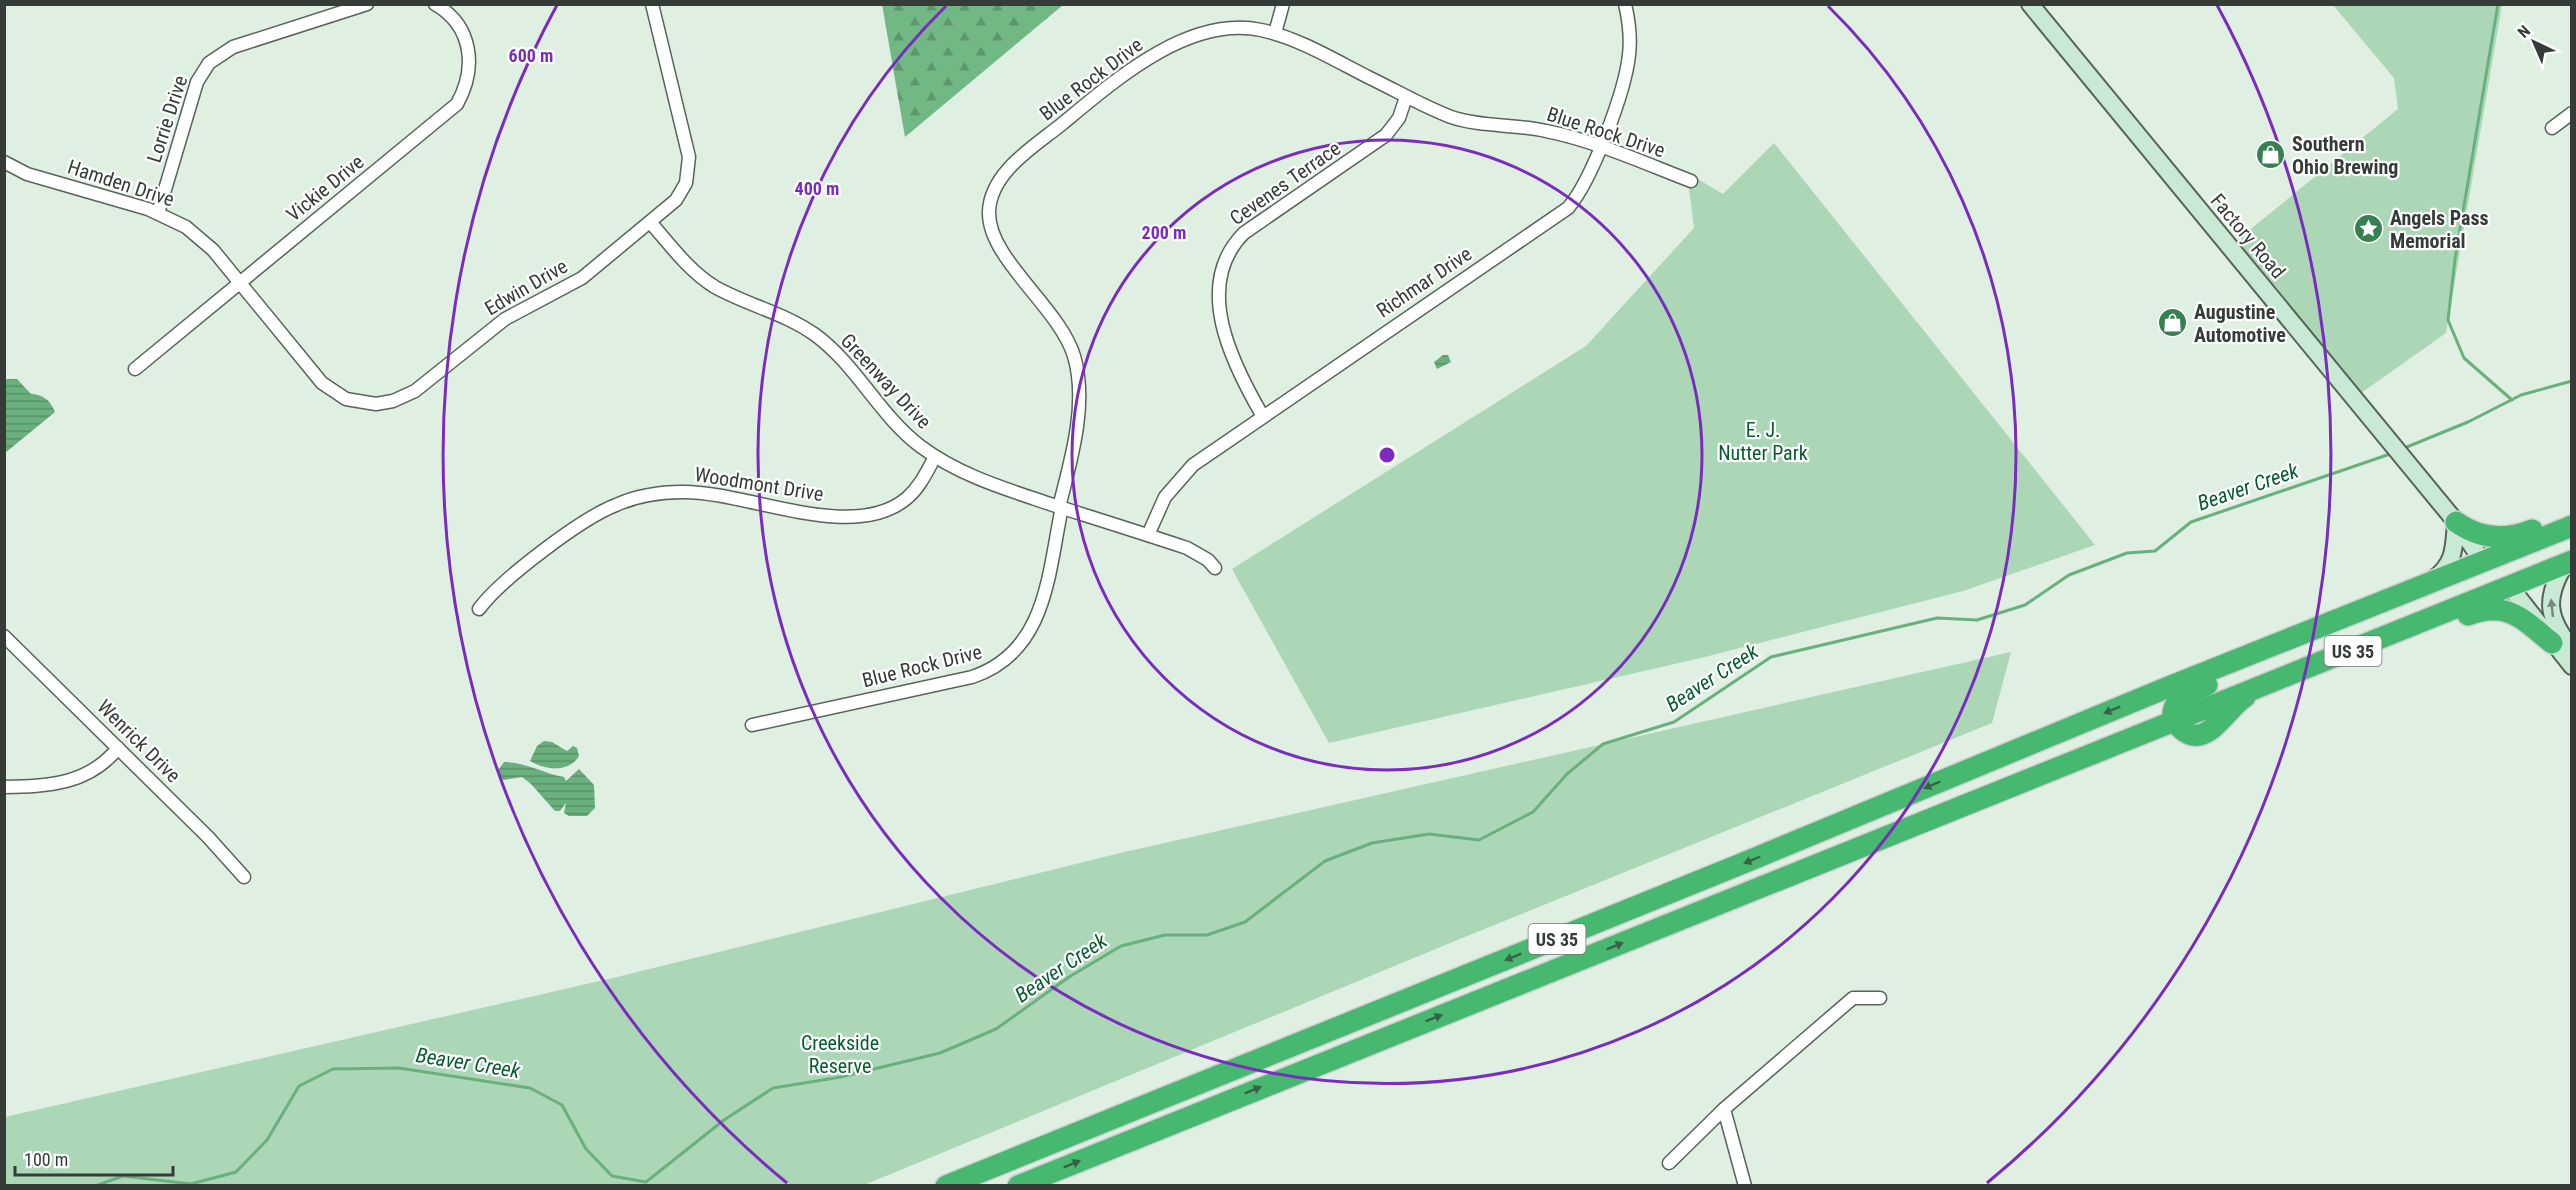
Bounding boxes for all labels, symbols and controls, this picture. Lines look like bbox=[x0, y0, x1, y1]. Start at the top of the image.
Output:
north arrow bbox=[2504, 12, 2564, 72]
text: N bbox=[2514, 21, 2534, 42]
street label: Blue Rock Drive bbox=[1035, 33, 1147, 125]
text: 600 m bbox=[509, 45, 553, 66]
street label: Lorrie Drive bbox=[142, 72, 192, 166]
street label: Blue Rock Drive bbox=[1544, 102, 1668, 162]
place label: Southern Ohio Brewing bbox=[2292, 132, 2398, 179]
street label: Cevenes Terrace bbox=[1225, 136, 1345, 230]
shop icon: Southern Ohio Brewing bbox=[2255, 139, 2287, 171]
street label: Vickie Drive bbox=[281, 150, 369, 226]
street label: Hamden Drive bbox=[65, 155, 177, 211]
text: 400 m bbox=[795, 178, 839, 199]
street label: Factory Road bbox=[2206, 189, 2290, 283]
place label: Angels Pass Memorial bbox=[2390, 206, 2489, 253]
place icon: Angels Pass Memorial bbox=[2353, 213, 2385, 245]
text: 200 m bbox=[1142, 222, 1186, 243]
street label: Richmar Drive bbox=[1372, 241, 1476, 323]
street label: Edwin Drive bbox=[480, 254, 572, 320]
place label: Augustine Automotive bbox=[2194, 300, 2286, 347]
shop icon: Augustine Automotive bbox=[2157, 307, 2189, 339]
street label: Greenway Drive bbox=[836, 328, 936, 434]
park label: E. J. Nutter Park bbox=[1718, 418, 1808, 465]
centre of rings bbox=[1377, 445, 1397, 465]
water label: Beaver Creek bbox=[2194, 458, 2302, 515]
street label: Woodmont Drive bbox=[693, 462, 825, 506]
one-way arrow bbox=[2547, 598, 2557, 617]
road number: US 35 bbox=[2324, 636, 2382, 666]
water label: Beaver Creek bbox=[1661, 639, 1763, 717]
street label: Blue Rock Drive bbox=[860, 640, 984, 692]
street label: Wenrick Drive bbox=[93, 695, 185, 787]
one-way arrow bbox=[2103, 706, 2121, 715]
one-way arrow bbox=[1922, 780, 1940, 790]
one-way arrow bbox=[1743, 855, 1760, 864]
road number: US 35 bbox=[1528, 924, 1586, 954]
water label: Beaver Creek bbox=[1011, 928, 1112, 1007]
one-way arrow bbox=[1606, 941, 1624, 950]
one-way arrow bbox=[1503, 952, 1521, 962]
one-way arrow bbox=[1425, 1013, 1443, 1022]
park label: Creekside Reserve bbox=[801, 1031, 879, 1078]
water label: Beaver Creek bbox=[414, 1043, 523, 1083]
one-way arrow bbox=[1244, 1085, 1262, 1095]
scale bar bbox=[15, 1139, 172, 1177]
text: 100 m bbox=[24, 1149, 68, 1170]
one-way arrow bbox=[1063, 1158, 1081, 1168]

